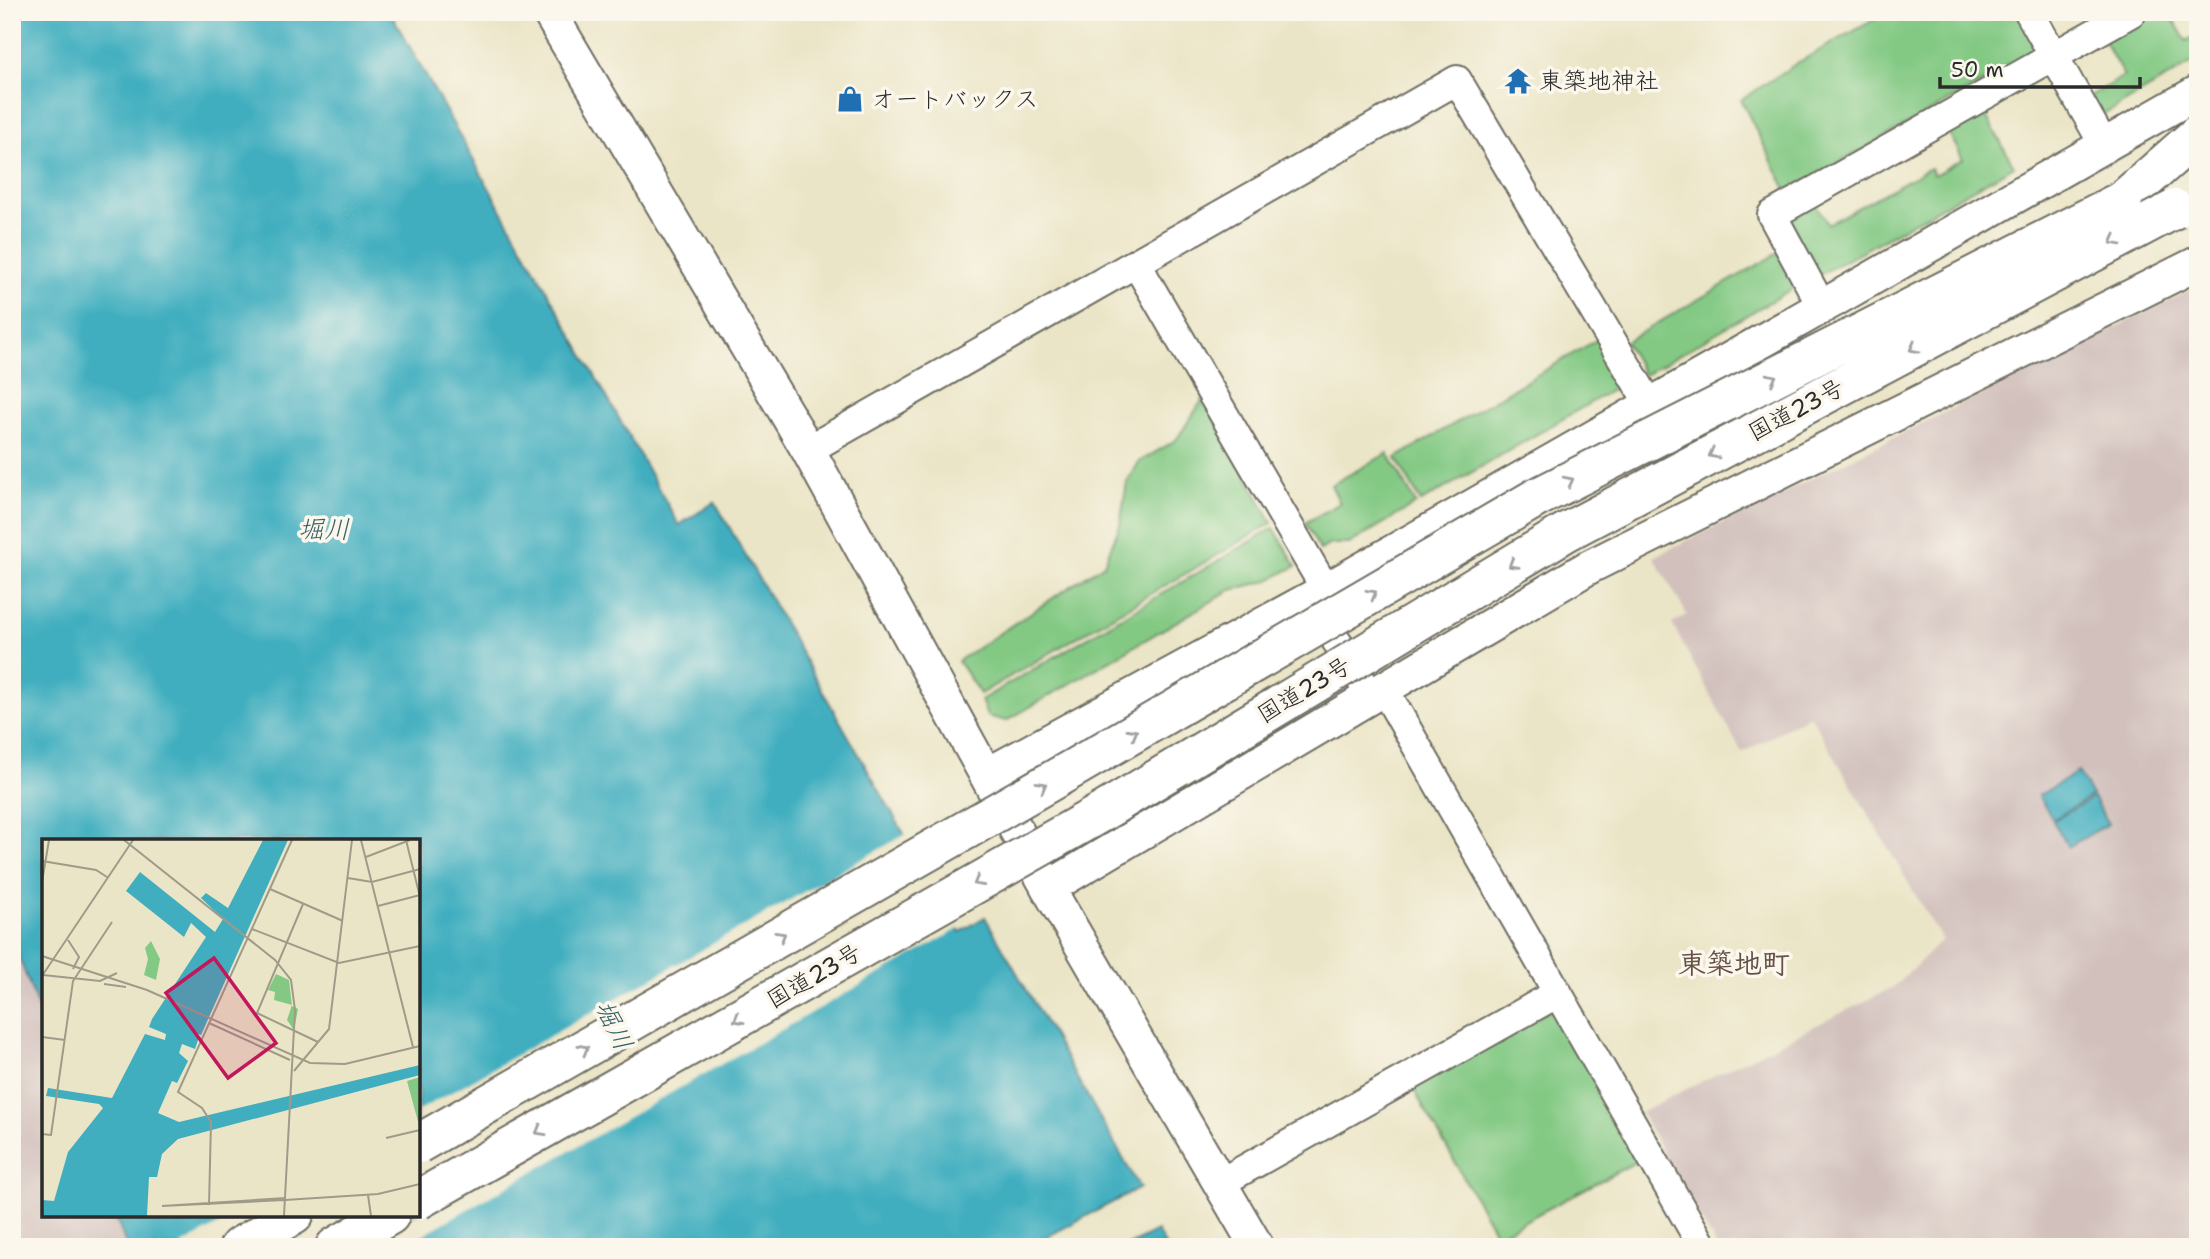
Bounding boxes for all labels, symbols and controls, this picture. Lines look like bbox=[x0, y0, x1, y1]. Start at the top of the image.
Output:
scale bar bbox=[1940, 46, 2140, 90]
text: 50 m bbox=[1951, 56, 2004, 84]
place label: 東築地神社 bbox=[1539, 65, 1659, 97]
temple icon: 東築地神社 bbox=[1503, 66, 1533, 96]
place label: オートバックス bbox=[871, 83, 1039, 115]
shop icon: オートバックス bbox=[835, 84, 865, 114]
one-way arrow bbox=[2109, 233, 2122, 246]
one-way arrow bbox=[1908, 339, 1921, 353]
street label: 国道23号 bbox=[1742, 371, 1850, 449]
one-way arrow bbox=[1765, 373, 1777, 387]
one-way arrow bbox=[1708, 446, 1720, 460]
one-way arrow bbox=[1562, 476, 1574, 490]
water label: 堀川 bbox=[298, 511, 350, 546]
one-way arrow bbox=[1508, 556, 1521, 569]
one-way arrow bbox=[1364, 589, 1377, 602]
street label: 国道23号 bbox=[1251, 649, 1357, 731]
one-way arrow bbox=[1125, 729, 1138, 742]
one-way arrow bbox=[1035, 781, 1048, 794]
inset map bbox=[42, 839, 420, 1217]
one-way arrow bbox=[973, 874, 986, 887]
one-way arrow bbox=[774, 931, 786, 944]
street label: 国道23号 bbox=[761, 936, 867, 1016]
district label: 東築地町 bbox=[1678, 944, 1790, 982]
water label: 堀川 bbox=[587, 994, 642, 1056]
one-way arrow bbox=[732, 1011, 745, 1024]
one-way arrow bbox=[576, 1044, 589, 1057]
one-way arrow bbox=[534, 1123, 547, 1136]

